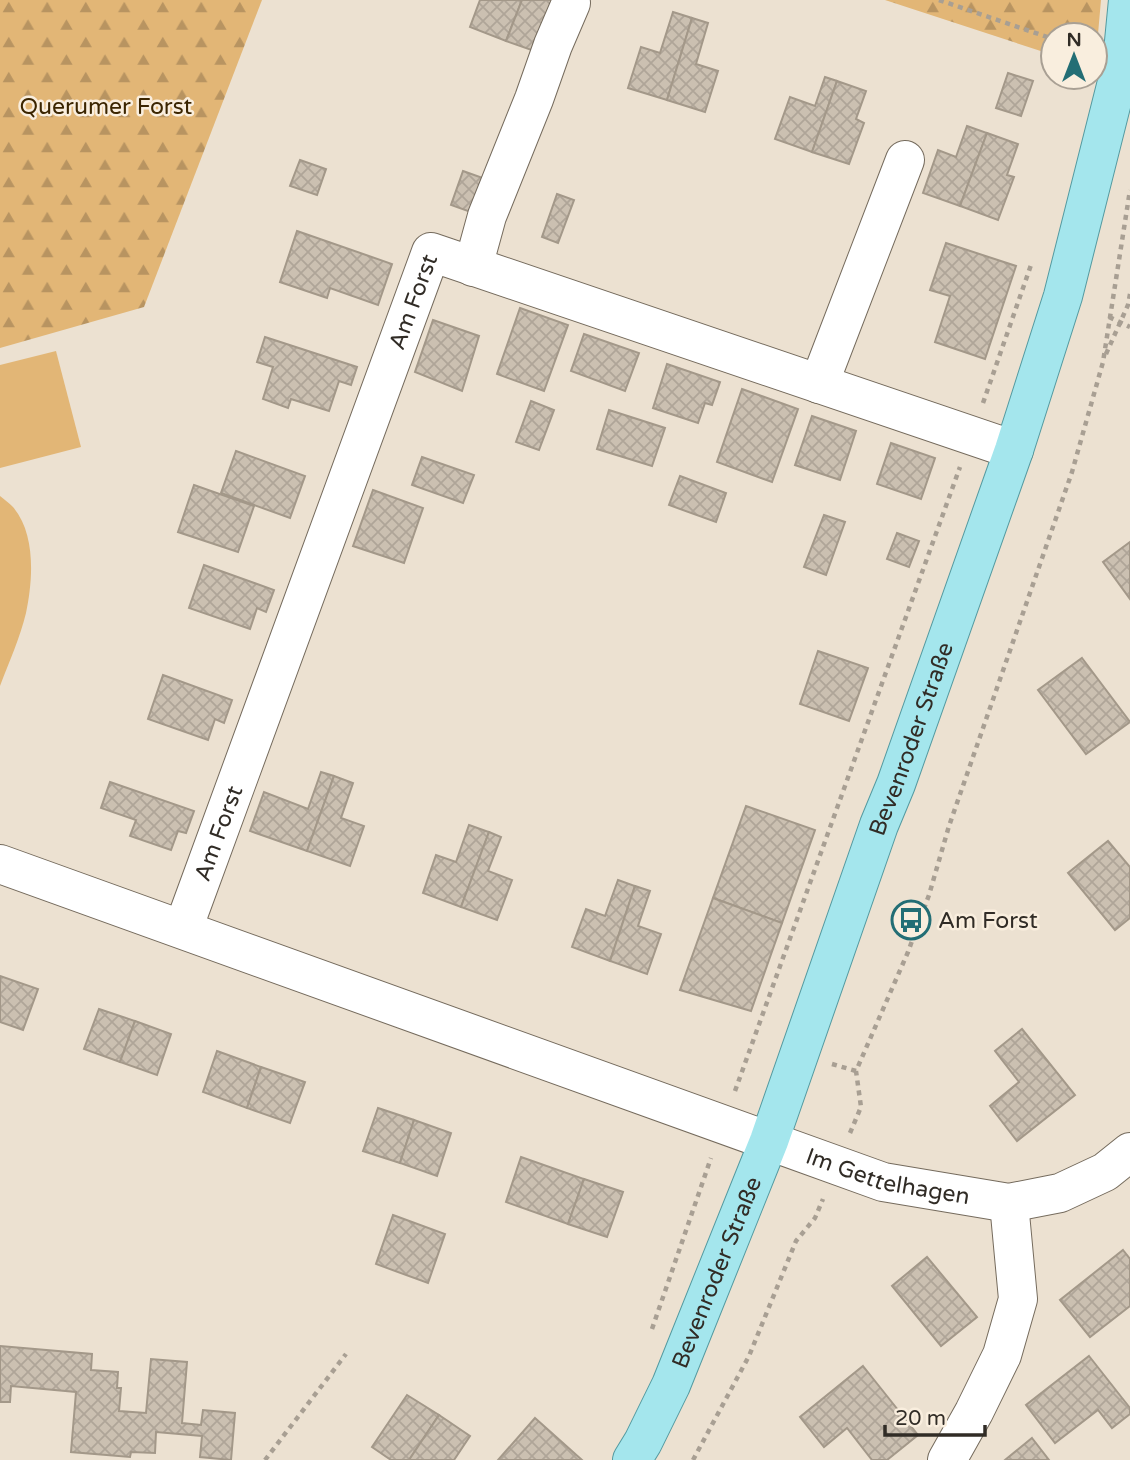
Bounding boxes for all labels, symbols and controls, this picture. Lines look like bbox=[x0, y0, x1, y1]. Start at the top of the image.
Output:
north arrow bbox=[1039, 21, 1109, 91]
text: N bbox=[1066, 29, 1082, 51]
park label: Querumer Forst bbox=[20, 93, 193, 121]
street label: Am Forst bbox=[383, 250, 444, 354]
street label: Bevenroder Straße bbox=[863, 639, 960, 839]
street label: Am Forst bbox=[189, 782, 249, 885]
bus stop icon: Am Forst bbox=[890, 899, 932, 941]
place label: Am Forst bbox=[938, 907, 1038, 935]
street label: Im Gettelhagen bbox=[802, 1142, 972, 1211]
street label: Bevenroder Straße bbox=[666, 1173, 768, 1373]
scale bar bbox=[885, 1394, 985, 1438]
text: 20 m bbox=[895, 1406, 946, 1431]

